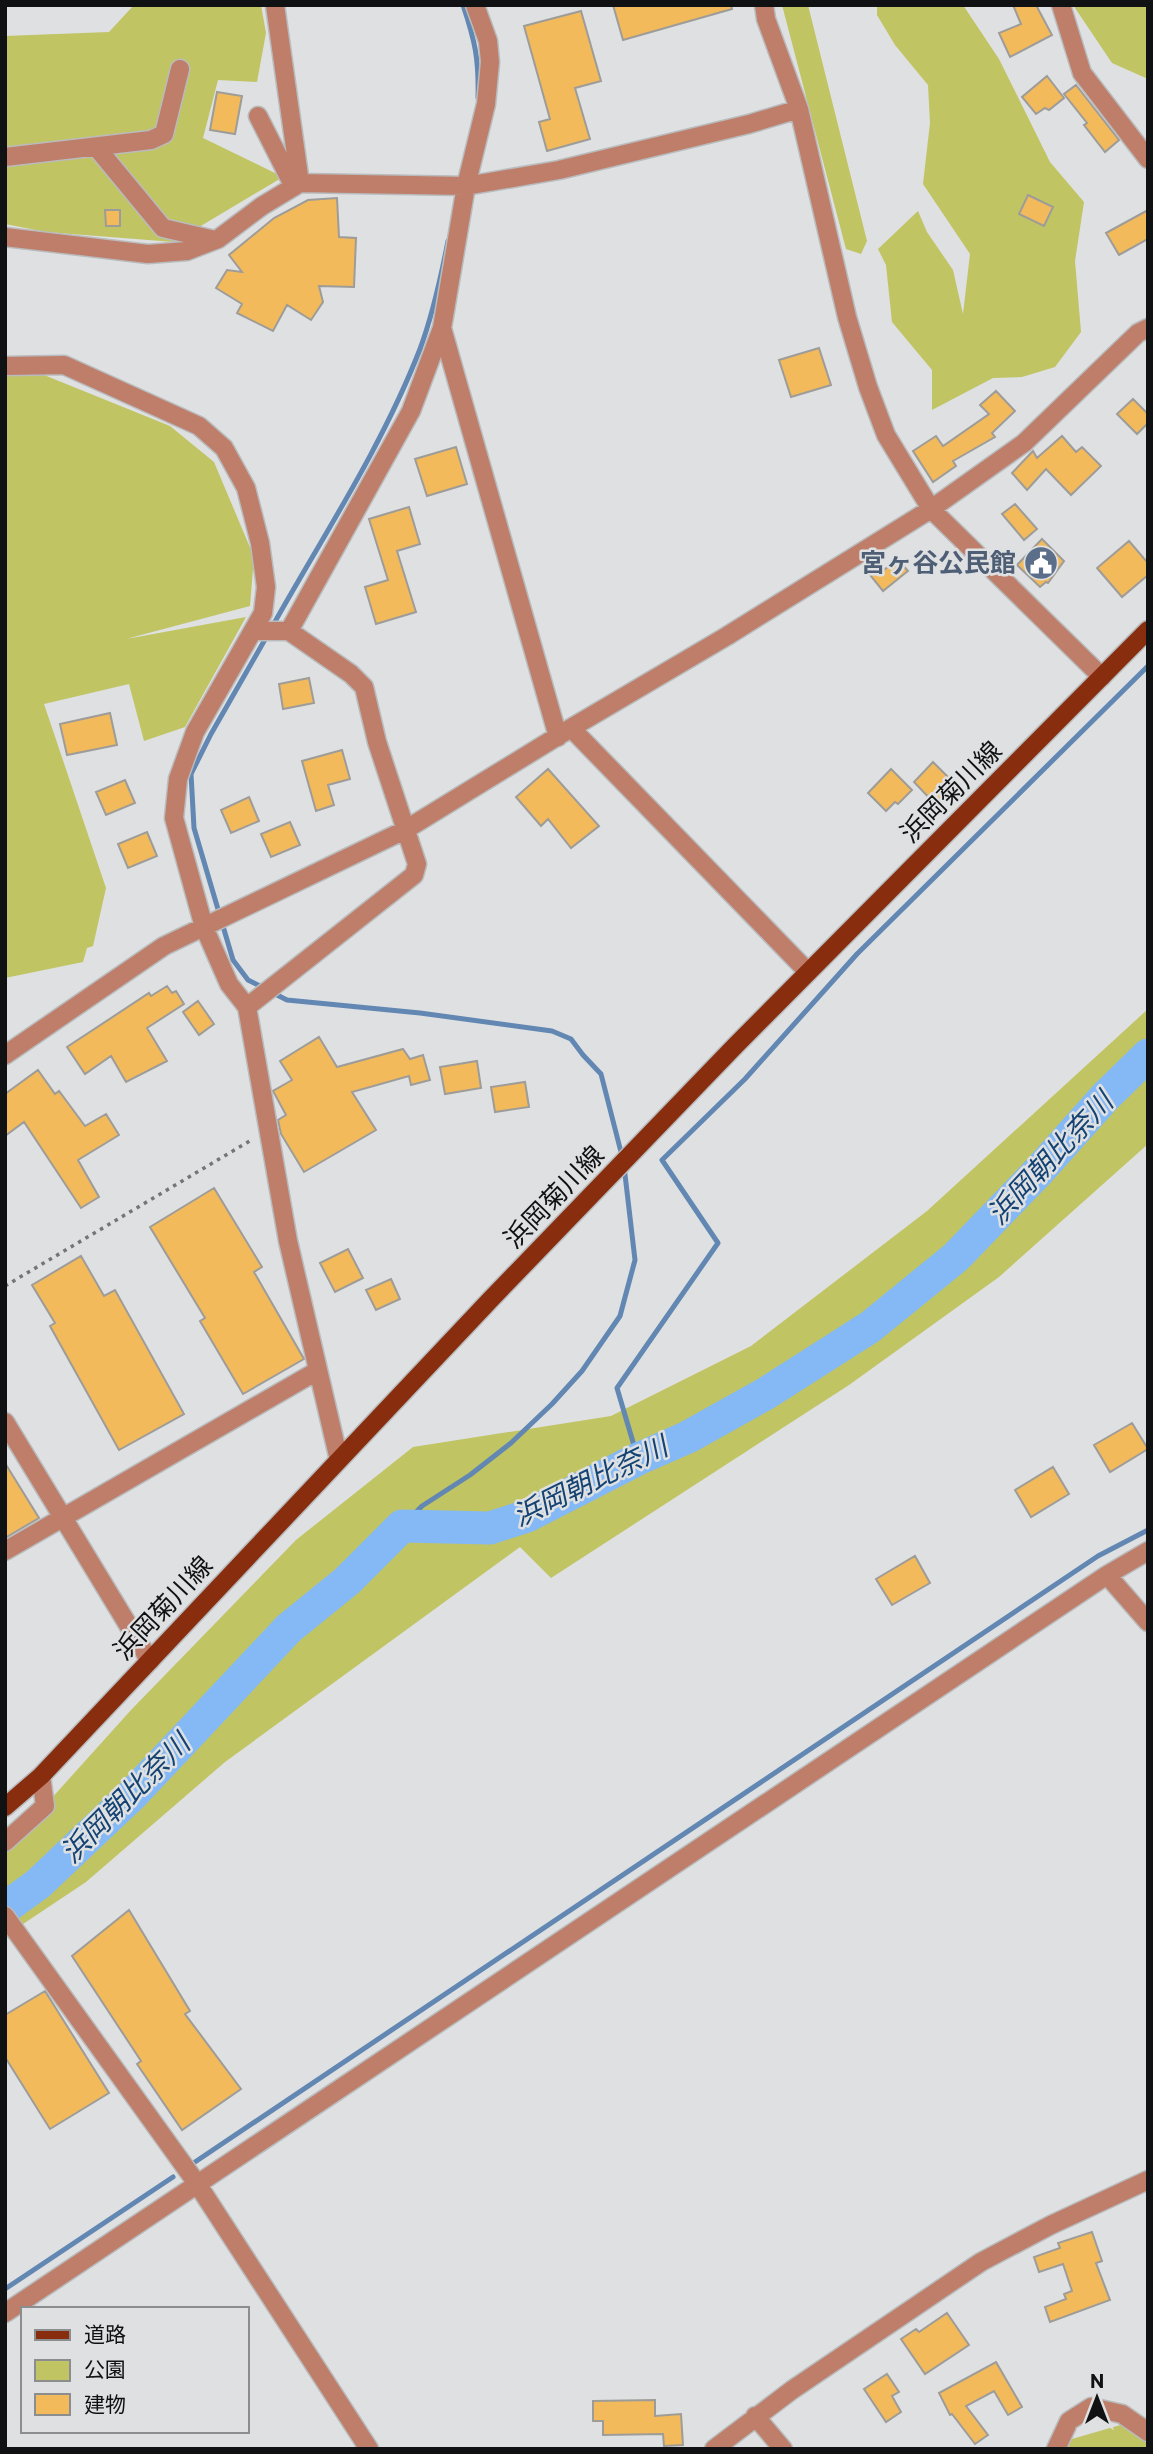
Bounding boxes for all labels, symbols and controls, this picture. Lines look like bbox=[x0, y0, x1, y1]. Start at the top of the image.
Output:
public building icon: 宮ヶ谷公民館 bbox=[1022, 544, 1060, 582]
place label: 宮ヶ谷公民館 bbox=[860, 546, 1016, 577]
street label: 浜岡菊川線 bbox=[893, 734, 1007, 848]
water label: 浜岡朝比奈川 bbox=[980, 1082, 1121, 1230]
street label: 浜岡菊川線 bbox=[497, 1138, 609, 1253]
water label: 浜岡朝比奈川 bbox=[507, 1427, 675, 1532]
street label: 浜岡菊川線 bbox=[106, 1549, 218, 1665]
water label: 浜岡朝比奈川 bbox=[53, 1724, 198, 1869]
legend bbox=[21, 2307, 248, 2433]
text: 道路 bbox=[84, 2321, 126, 2346]
text: 公園 bbox=[84, 2356, 126, 2381]
north arrow bbox=[1062, 2363, 1132, 2433]
text: N bbox=[1090, 2369, 1104, 2392]
text: 建物 bbox=[84, 2391, 126, 2416]

